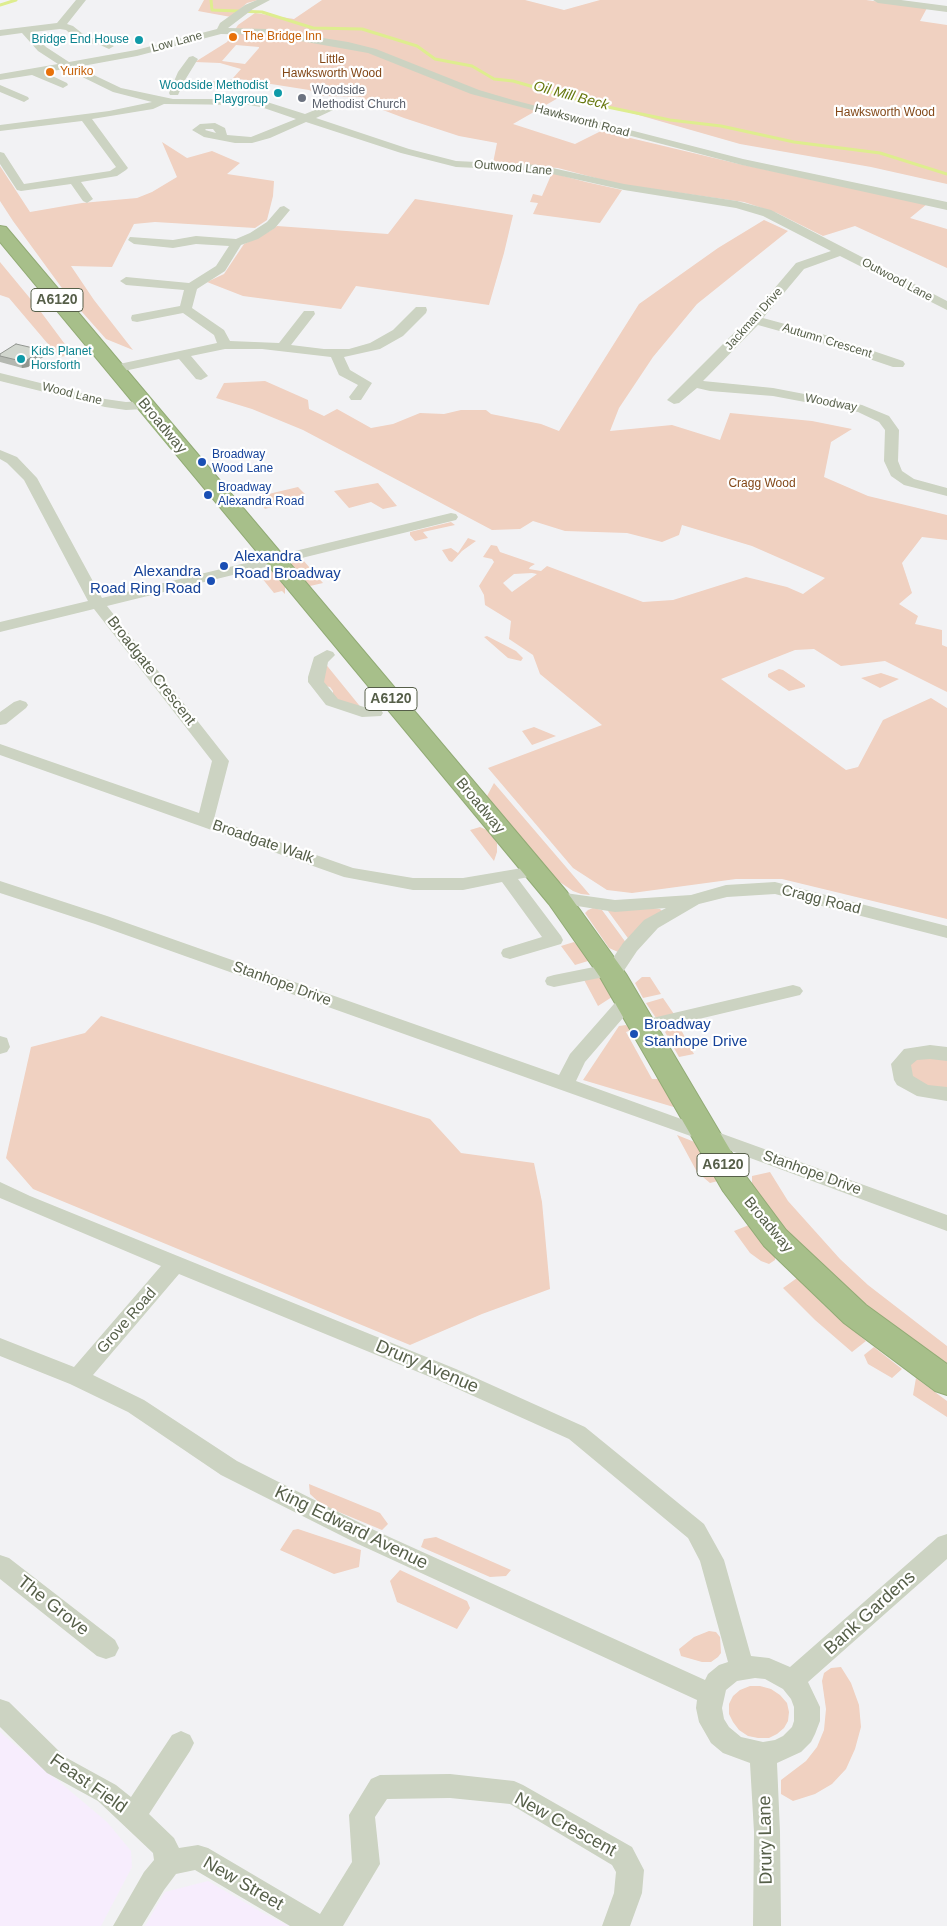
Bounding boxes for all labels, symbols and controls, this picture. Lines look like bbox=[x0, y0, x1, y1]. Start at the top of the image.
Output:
street label: Low Lane bbox=[150, 28, 204, 56]
place label: The Bridge Inn bbox=[243, 30, 322, 44]
marker: The Bridge Inn bbox=[227, 31, 239, 43]
place label: Bridge End House bbox=[32, 33, 129, 47]
marker: Bridge End House bbox=[133, 34, 145, 46]
park label: Little Hawksworth Wood bbox=[282, 53, 382, 81]
place label: Yuriko bbox=[60, 65, 93, 79]
marker: Yuriko bbox=[44, 66, 56, 78]
water label: Oil Mill Beck bbox=[532, 78, 610, 114]
place label: Woodside Methodist Playgroup bbox=[159, 79, 268, 107]
place label: Woodside Methodist Church bbox=[312, 84, 406, 112]
marker: Woodside Methodist Playgroup bbox=[272, 87, 284, 99]
marker: Woodside Methodist Church bbox=[296, 92, 308, 104]
street label: Hawksworth Road bbox=[533, 101, 631, 141]
park label: Hawksworth Wood bbox=[835, 106, 935, 120]
street label: Outwood Lane bbox=[473, 157, 553, 179]
street label: Outwood Lane bbox=[859, 255, 935, 305]
street label: Jackman Drive bbox=[722, 285, 786, 353]
road number: A6120 bbox=[31, 288, 83, 312]
street label: Autumn Crescent bbox=[781, 321, 873, 361]
place label: Kids Planet Horsforth bbox=[31, 345, 92, 373]
marker: Kids Planet Horsforth bbox=[15, 353, 27, 365]
street label: Wood Lane bbox=[41, 380, 103, 408]
street label: Woodway bbox=[804, 391, 858, 415]
street label: Broadway bbox=[134, 395, 190, 457]
place label: Broadway Wood Lane bbox=[212, 448, 273, 476]
marker: Broadway Wood Lane bbox=[196, 456, 208, 468]
park label: Cragg Wood bbox=[728, 477, 796, 491]
place label: Broadway Alexandra Road bbox=[218, 481, 304, 509]
marker: Broadway Alexandra Road bbox=[202, 489, 214, 501]
place label: Alexandra Road Broadway bbox=[234, 548, 341, 583]
marker: Alexandra Road Broadway bbox=[218, 560, 230, 572]
place label: Alexandra Road Ring Road bbox=[90, 563, 201, 598]
marker: Alexandra Road Ring Road bbox=[205, 575, 217, 587]
street label: Broadgate Crescent bbox=[103, 613, 199, 729]
road number: A6120 bbox=[365, 688, 417, 711]
street label: Broadway bbox=[452, 775, 508, 837]
street label: Broadgate Walk bbox=[210, 816, 316, 868]
street label: Cragg Road bbox=[780, 881, 862, 919]
street label: Stanhope Drive bbox=[230, 958, 334, 1010]
place label: Broadway Stanhope Drive bbox=[644, 1016, 747, 1051]
marker: Broadway Stanhope Drive bbox=[628, 1028, 640, 1040]
street label: Stanhope Drive bbox=[760, 1147, 864, 1199]
road number: A6120 bbox=[697, 1154, 749, 1176]
street label: Broadway bbox=[740, 1194, 796, 1256]
street label: Grove Road bbox=[94, 1285, 160, 1357]
street label: Drury Avenue bbox=[372, 1336, 482, 1398]
street label: King Edward Avenue bbox=[271, 1482, 431, 1574]
street label: Bank Gardens bbox=[820, 1566, 920, 1660]
street label: The Grove bbox=[13, 1571, 93, 1641]
street label: Feast Field bbox=[45, 1750, 131, 1818]
street label: New Crescent bbox=[510, 1788, 620, 1862]
street label: Drury Lane bbox=[754, 1795, 778, 1885]
street label: New Street bbox=[199, 1852, 287, 1916]

